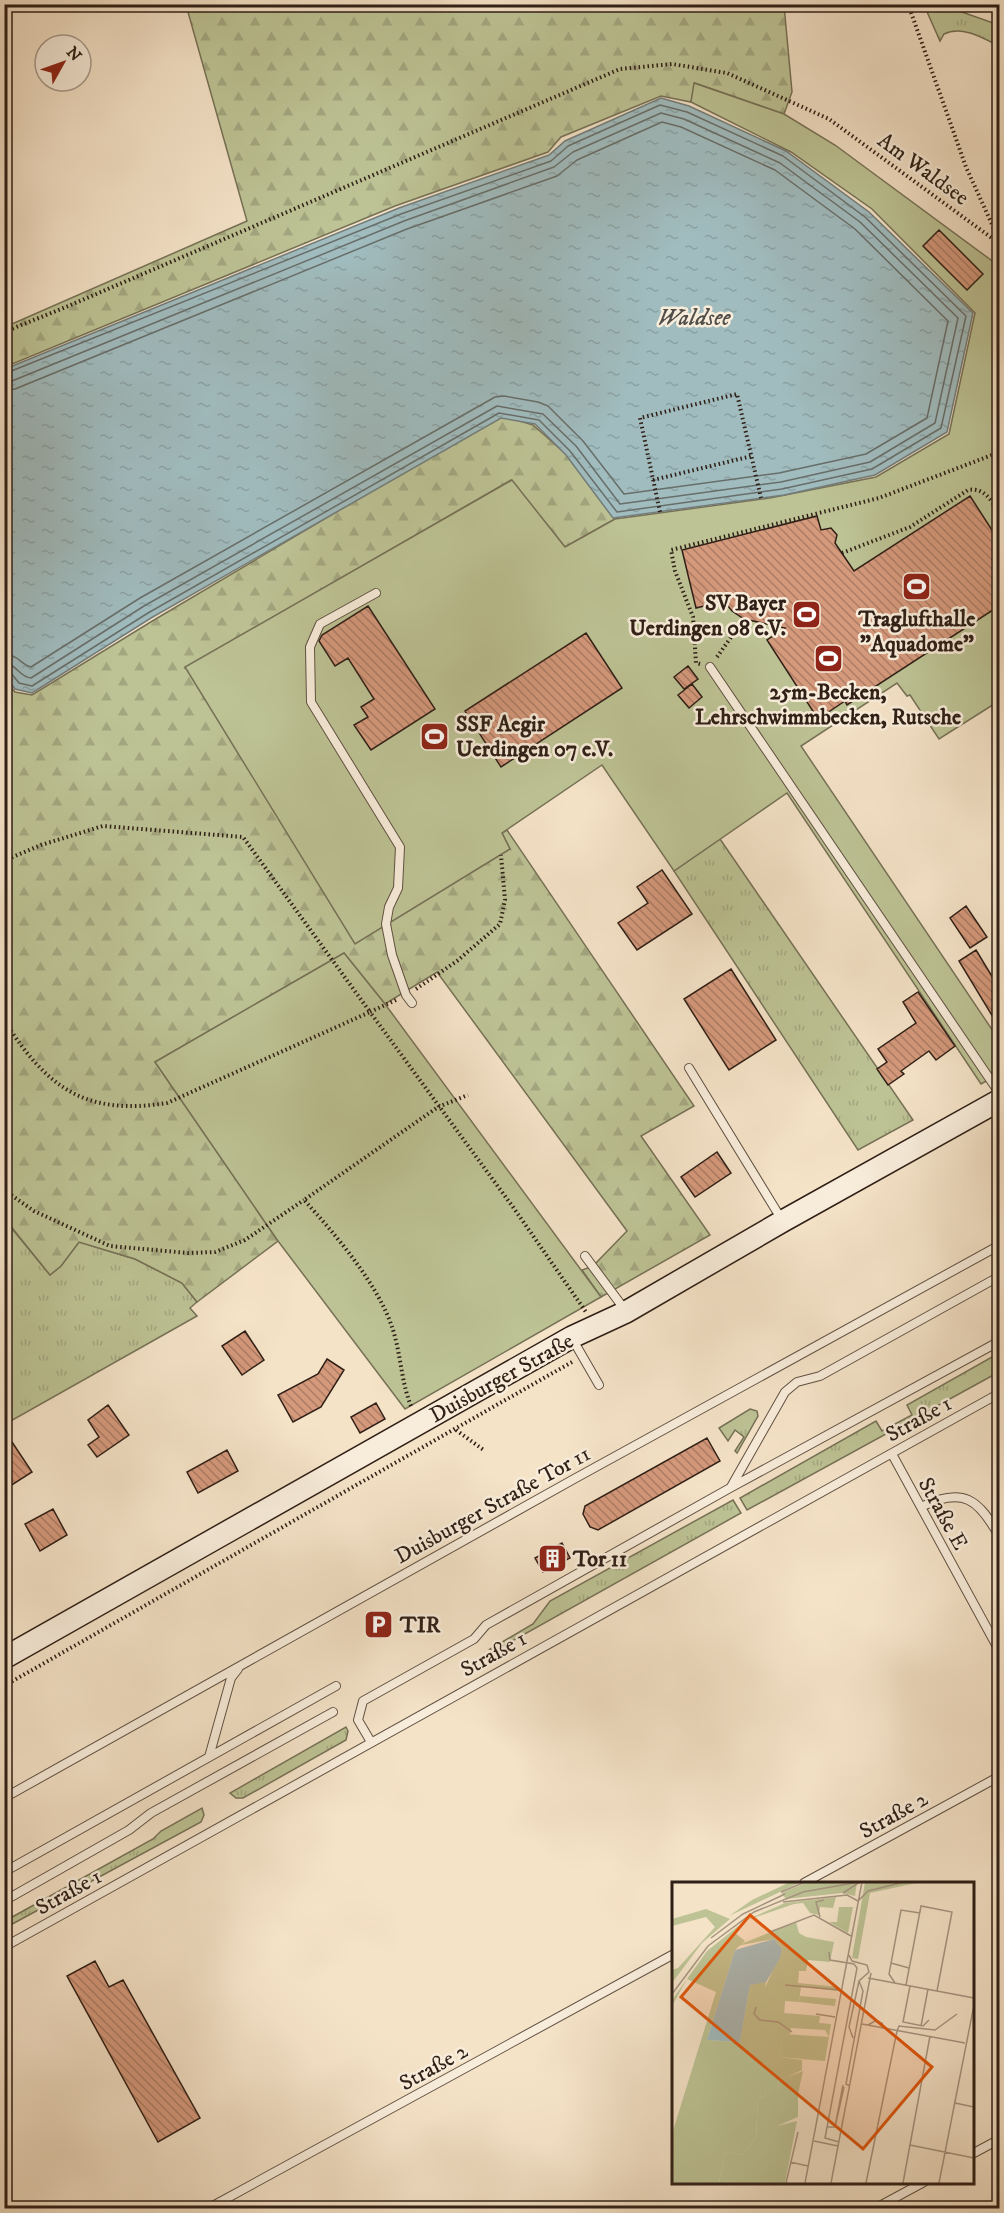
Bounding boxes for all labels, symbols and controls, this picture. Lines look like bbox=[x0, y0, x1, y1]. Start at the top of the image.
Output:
north arrow bbox=[33, 33, 93, 93]
text: N bbox=[62, 43, 86, 65]
street label: Am Waldsee bbox=[872, 127, 974, 211]
water label: Waldsee bbox=[658, 303, 731, 333]
sports icon: Traglufthalle "Aquadome" bbox=[901, 570, 933, 602]
place label: SV Bayer Uerdingen 08 e.V. bbox=[629, 590, 787, 642]
sports icon: SV Bayer Uerdingen 08 e.V. bbox=[791, 599, 823, 631]
place label: Traglufthalle "Aquadome" bbox=[858, 606, 975, 658]
sports icon: 25m-Becken, Lehrschwimmbecken, Rutsche bbox=[812, 643, 844, 675]
place label: 25m-Becken, Lehrschwimmbecken, Rutsche bbox=[695, 679, 961, 731]
place label: SSF Aegir Uerdingen 07 e.V. bbox=[456, 711, 613, 763]
sports icon: SSF Aegir Uerdingen 07 e.V. bbox=[419, 720, 451, 752]
street label: Duisburger Straße bbox=[425, 1328, 578, 1429]
street label: Straße 1 bbox=[881, 1390, 956, 1448]
street label: Duisburger Straße Tor 11 bbox=[390, 1440, 595, 1570]
street label: Straße E bbox=[912, 1473, 974, 1555]
building icon: Tor 11 bbox=[536, 1542, 568, 1574]
place label: Tor 11 bbox=[572, 1546, 627, 1573]
parking icon: TIR bbox=[363, 1608, 395, 1640]
place label: TIR bbox=[399, 1612, 441, 1639]
street label: Straße 1 bbox=[456, 1625, 531, 1683]
street label: Straße 2 bbox=[855, 1785, 933, 1845]
street label: Straße 1 bbox=[31, 1863, 106, 1921]
inset map bbox=[672, 1882, 974, 2183]
street label: Straße 2 bbox=[395, 2037, 473, 2097]

